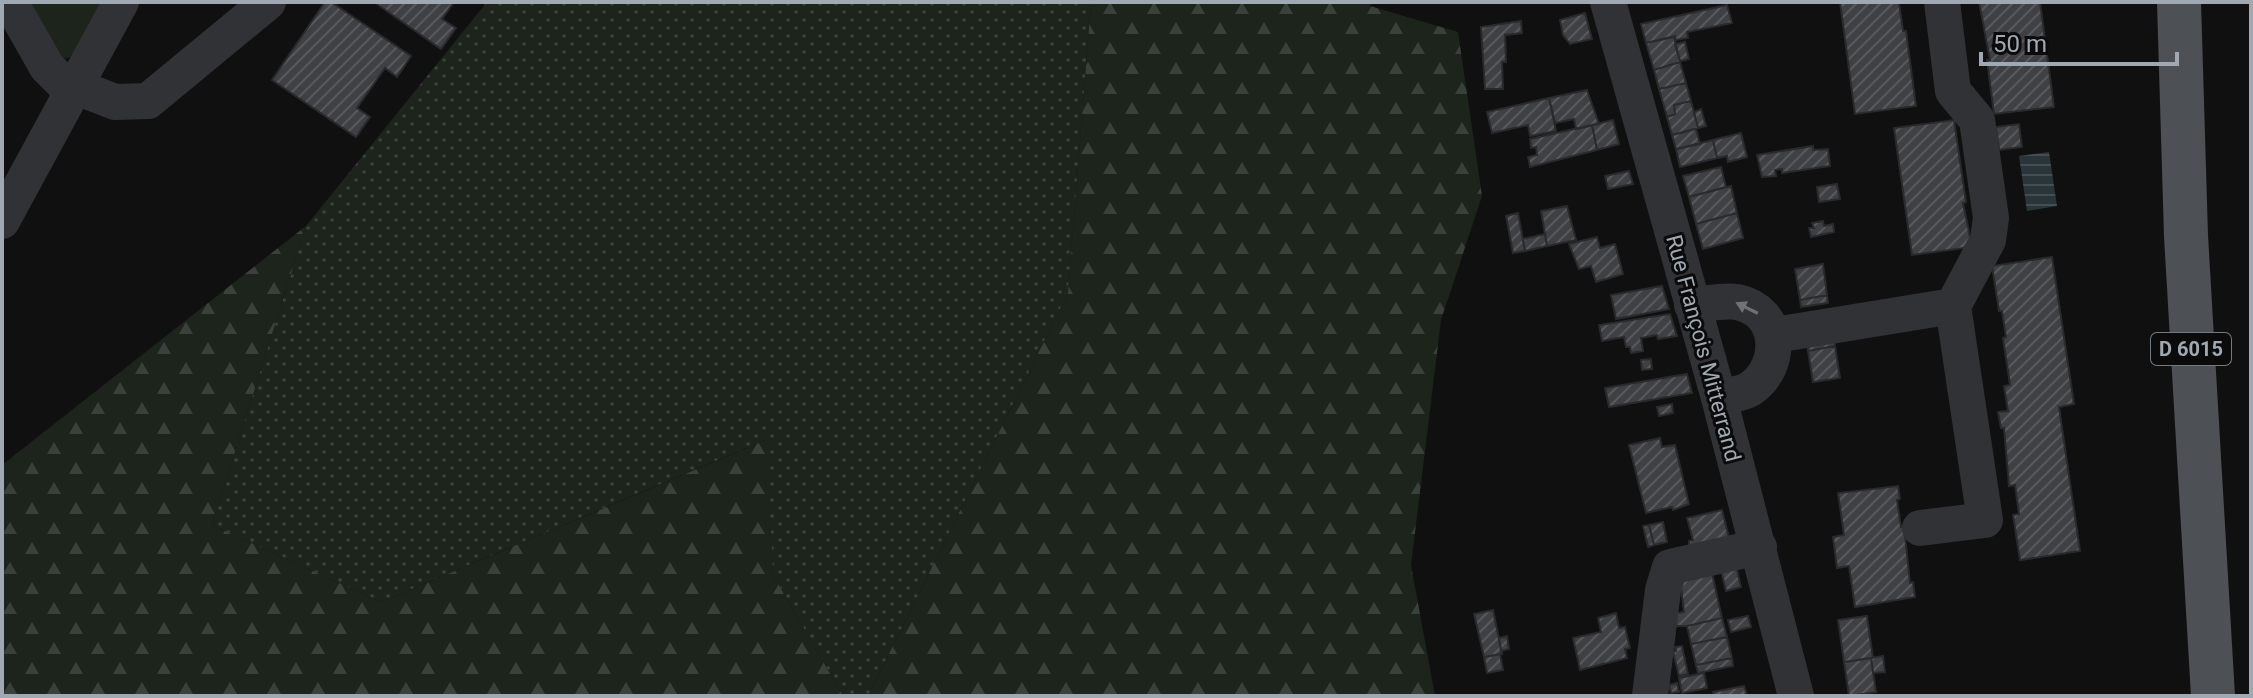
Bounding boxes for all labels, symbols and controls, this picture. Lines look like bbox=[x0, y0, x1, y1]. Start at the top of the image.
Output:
scale bar bbox=[1981, 16, 2177, 66]
text: 50 m bbox=[1993, 30, 2047, 58]
street label: Rue François Mitterrand bbox=[1661, 232, 1746, 464]
one-way arrow bbox=[1735, 301, 1758, 315]
road number: D 6015 bbox=[2151, 333, 2231, 365]

